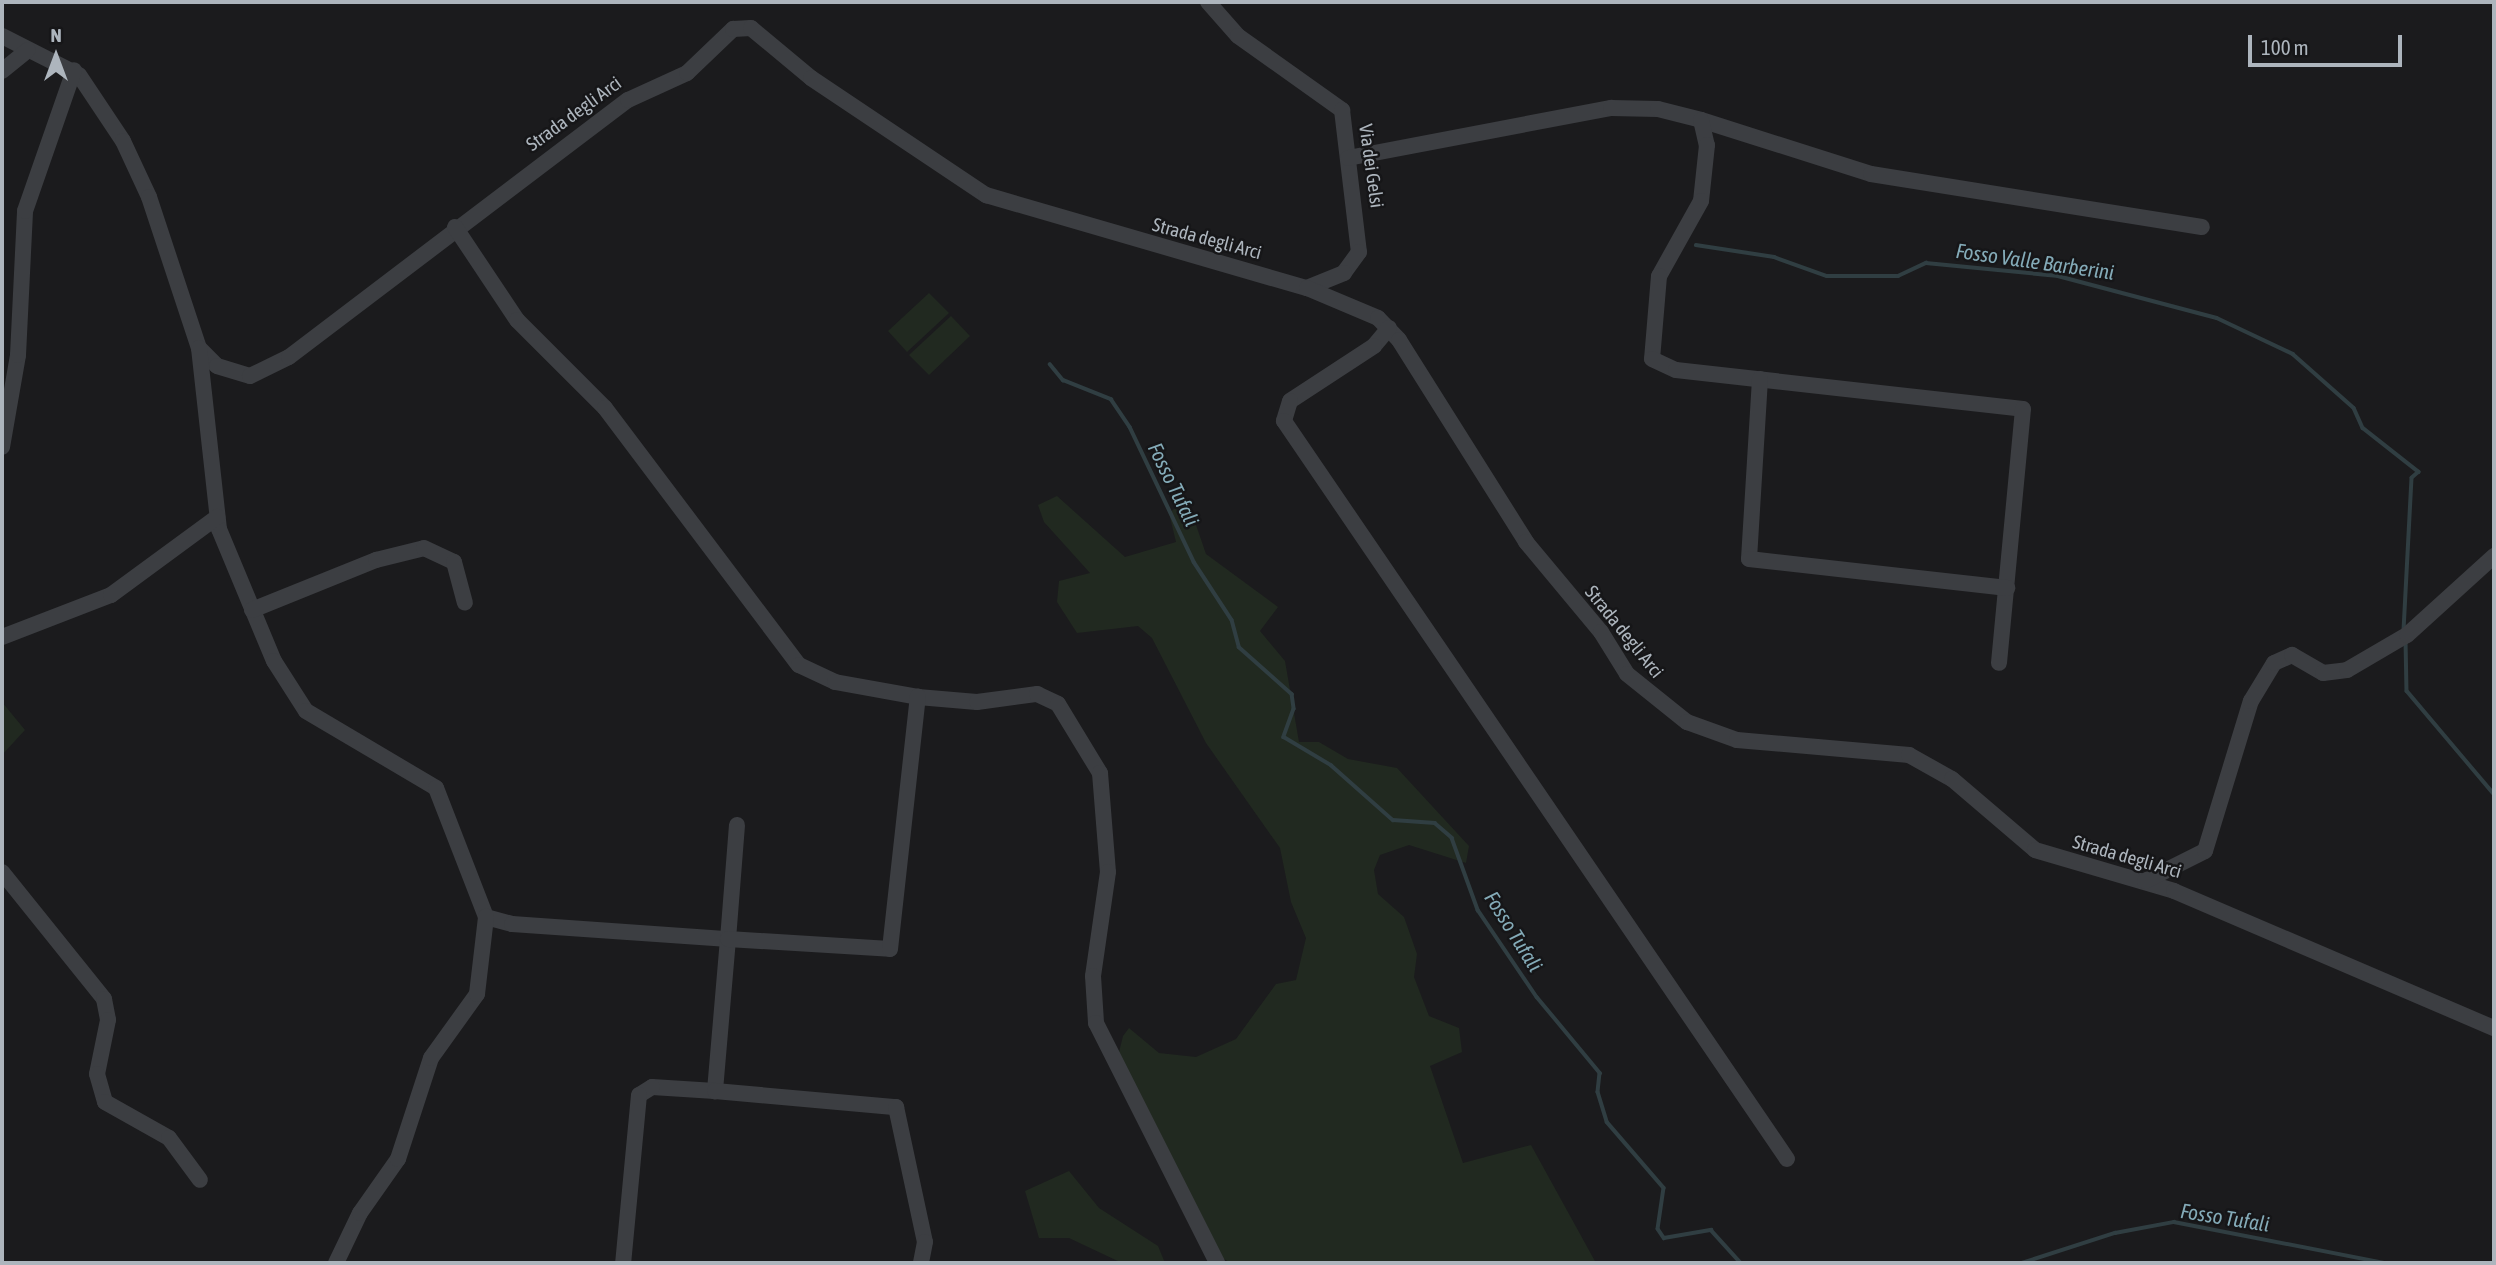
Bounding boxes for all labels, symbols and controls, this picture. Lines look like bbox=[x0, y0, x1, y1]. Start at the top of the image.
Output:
north arrow bbox=[21, 21, 91, 91]
scale bar bbox=[2251, 21, 2405, 65]
text: N bbox=[50, 24, 62, 46]
text: 100 m bbox=[2261, 35, 2309, 59]
street label: Strada degli Arci bbox=[522, 72, 626, 156]
street label: Via dei Gelsi bbox=[1354, 123, 1388, 209]
street label: Strada degli Arci bbox=[1150, 213, 1264, 265]
water label: Fosso Valle Barberini bbox=[1954, 237, 2116, 285]
water label: Fosso Tufali bbox=[1143, 438, 1205, 530]
street label: Strada degli Arci bbox=[1580, 581, 1668, 683]
street label: Strada degli Arci bbox=[2070, 831, 2184, 883]
water label: Fosso Tufali bbox=[1480, 886, 1548, 976]
water label: Fosso Tufali bbox=[2179, 1198, 2271, 1236]

